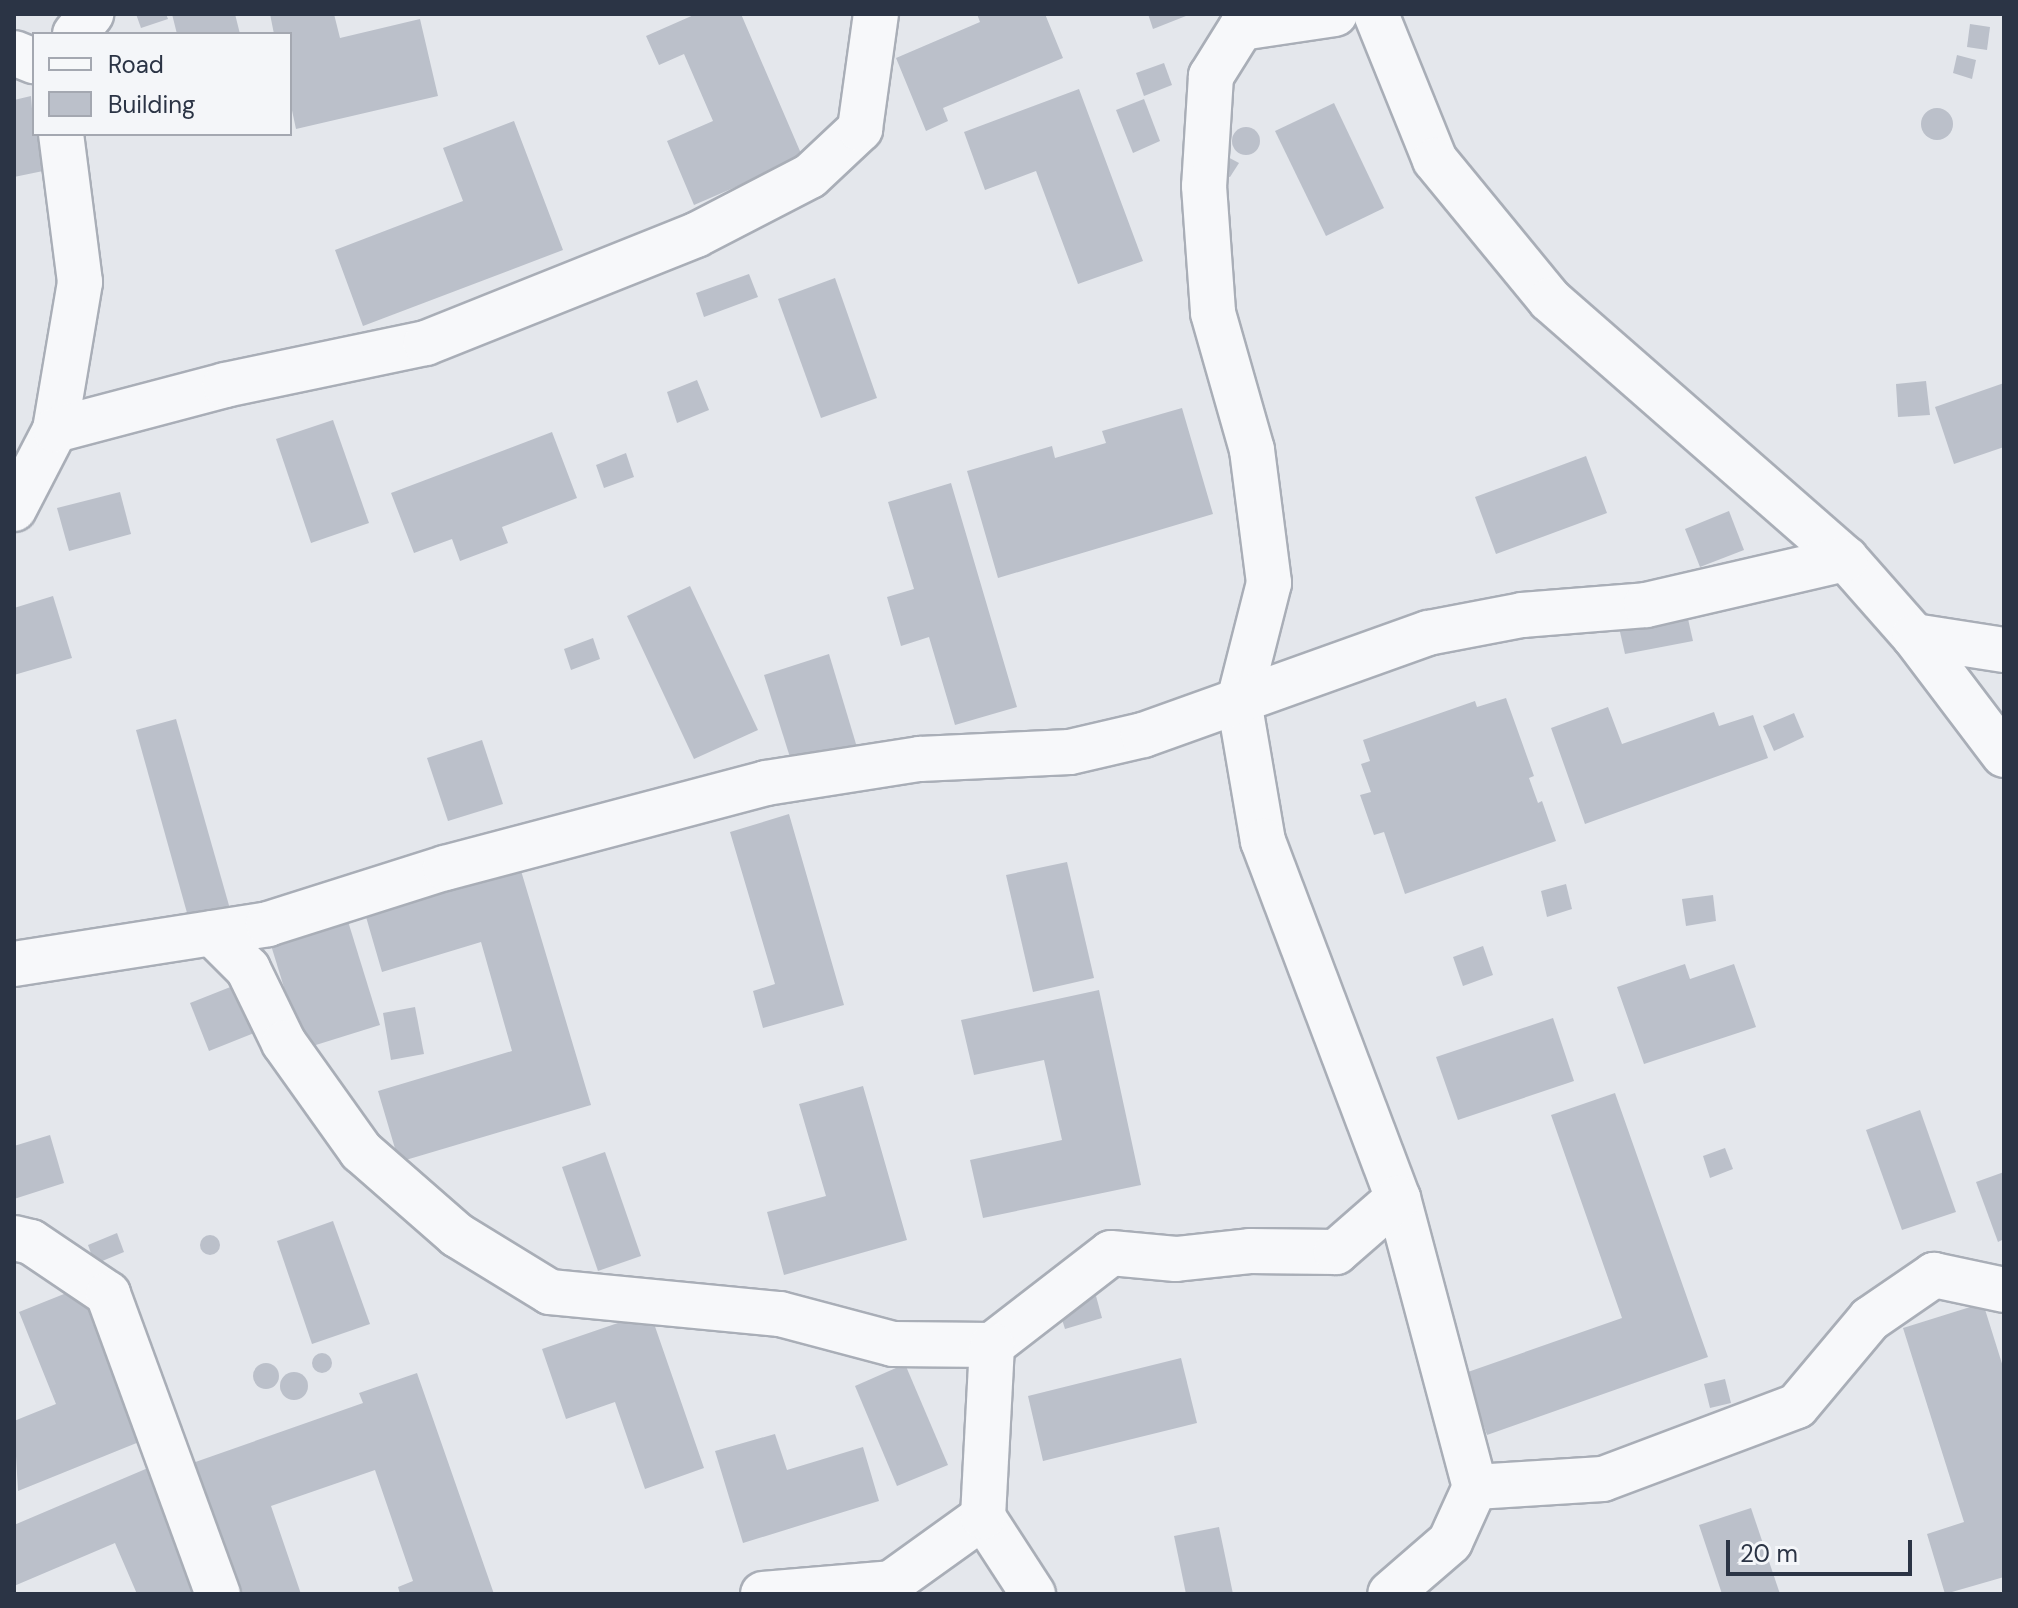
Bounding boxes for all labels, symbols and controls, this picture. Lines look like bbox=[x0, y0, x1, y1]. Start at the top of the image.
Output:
legend bbox=[32, 32, 292, 136]
text: Road bbox=[108, 49, 164, 80]
text: Building bbox=[108, 89, 195, 120]
scale bar bbox=[1730, 1524, 1916, 1574]
text: 20 m bbox=[1740, 1538, 1798, 1569]

